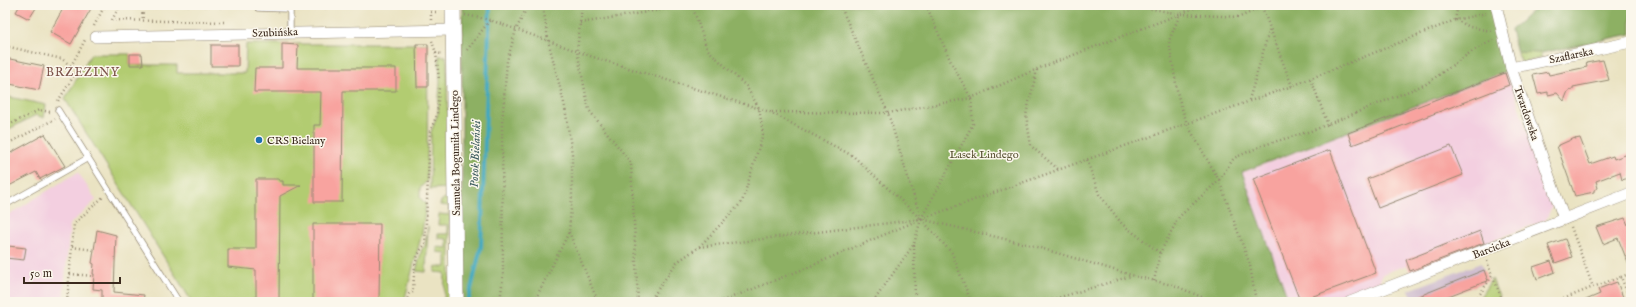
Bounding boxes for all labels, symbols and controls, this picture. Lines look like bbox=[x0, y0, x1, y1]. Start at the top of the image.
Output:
street label: Szubińska bbox=[252, 25, 298, 41]
street label: Szaflarska bbox=[1548, 44, 1595, 67]
district label: BRZEZINY bbox=[46, 65, 120, 80]
street label: Twardowska bbox=[1510, 84, 1542, 143]
street label: Samuela Bogumiła Lindego bbox=[448, 90, 464, 216]
water label: Potok Bielański bbox=[467, 119, 484, 188]
place label: CRS Bielany bbox=[267, 134, 326, 148]
marker: CRS Bielany bbox=[254, 135, 264, 145]
park label: Lasek Lindego bbox=[949, 148, 1019, 162]
street label: Barcicka bbox=[1471, 235, 1512, 262]
scale bar bbox=[24, 259, 120, 285]
text: 50 m bbox=[30, 266, 52, 281]

